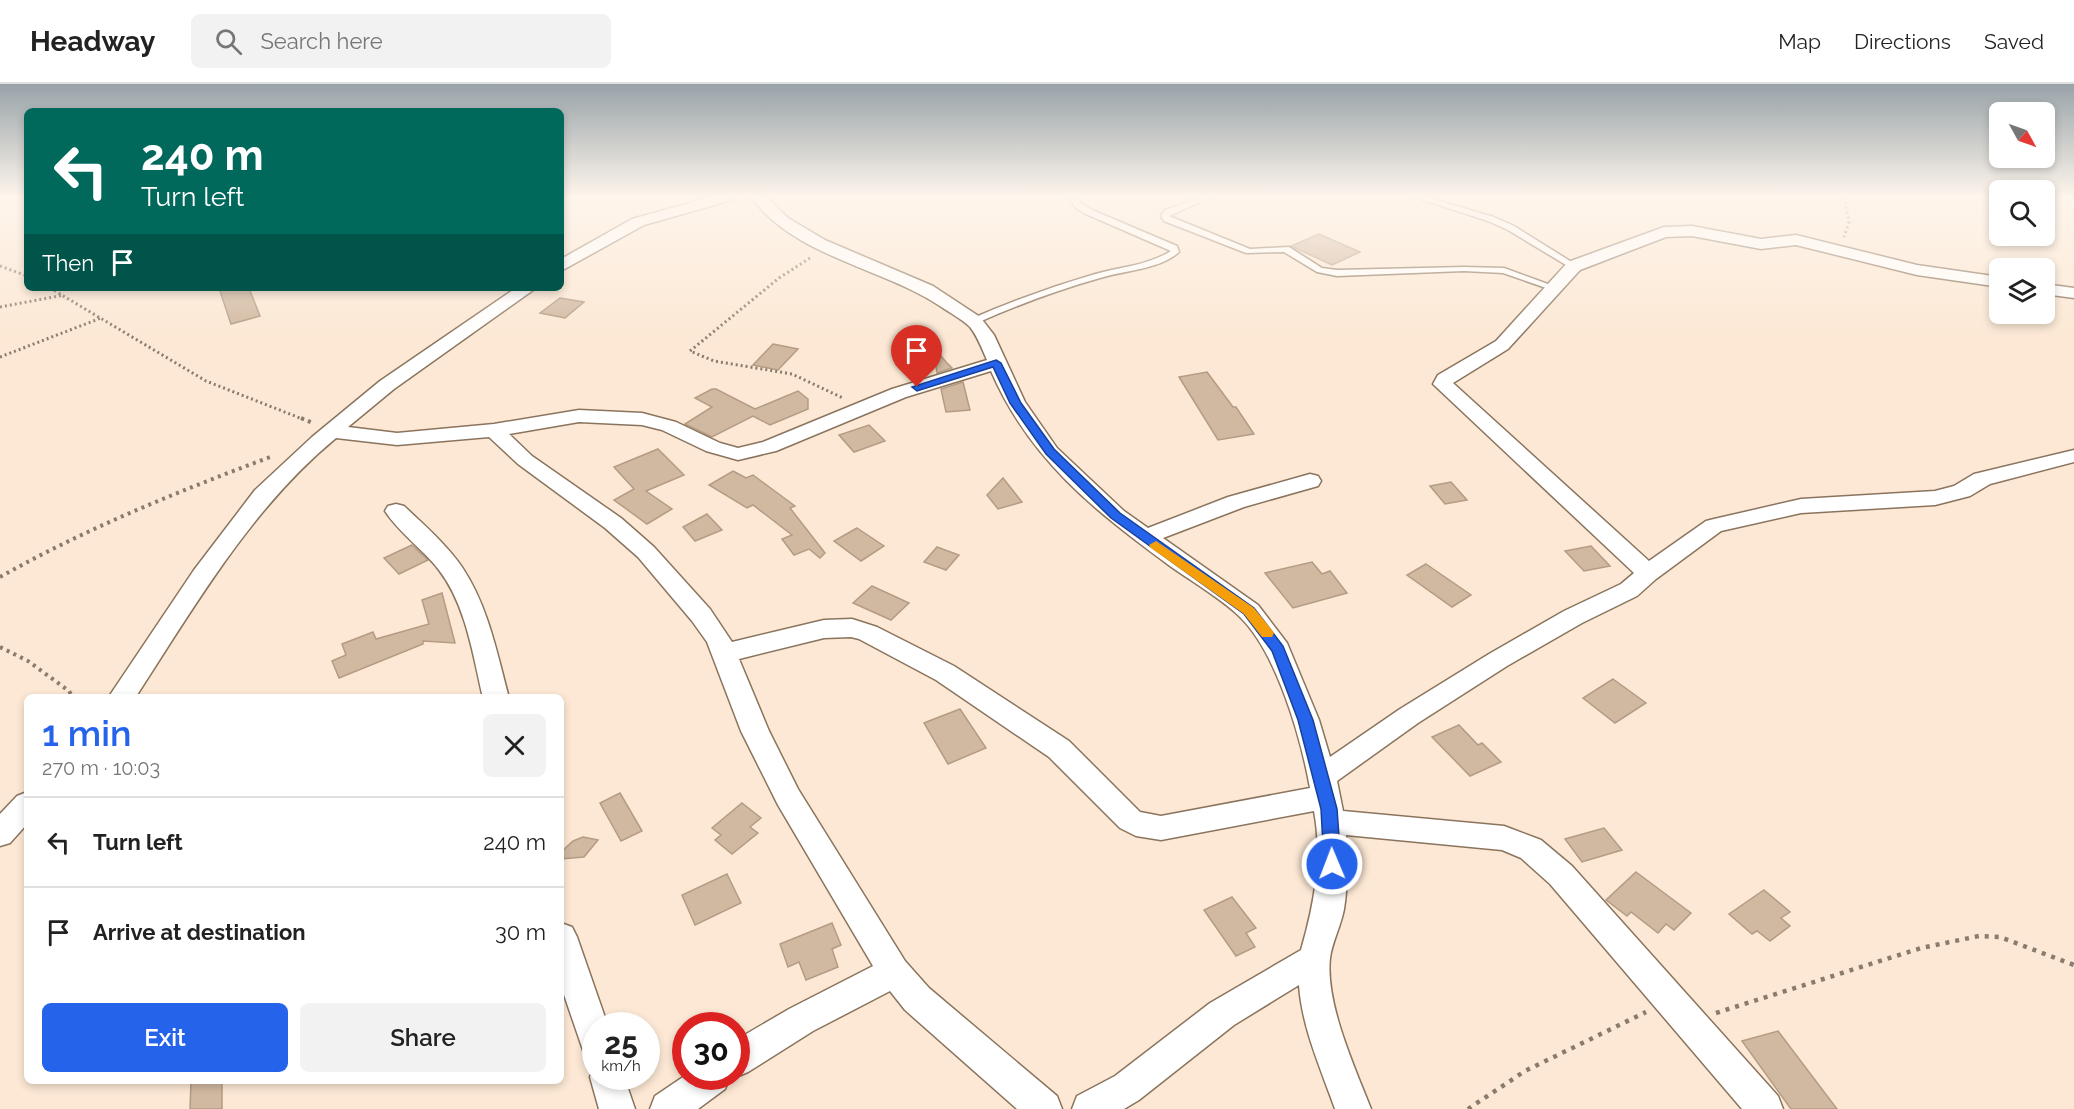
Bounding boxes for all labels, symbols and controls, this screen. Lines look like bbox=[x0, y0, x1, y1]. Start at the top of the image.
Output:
search box bbox=[191, 14, 611, 68]
text: Headway bbox=[30, 25, 155, 58]
icon: search bbox=[212, 25, 245, 58]
text: Search here bbox=[260, 28, 383, 54]
text: Map bbox=[1778, 29, 1821, 54]
text: Directions bbox=[1854, 29, 1951, 54]
text: Saved bbox=[1984, 29, 2044, 54]
north arrow bbox=[1989, 102, 2055, 168]
map controls bbox=[1989, 102, 2055, 324]
text: 240 m bbox=[141, 131, 264, 180]
icon: left bbox=[42, 132, 120, 210]
button: search bbox=[1989, 180, 2055, 246]
text: Turn left bbox=[141, 181, 244, 212]
icon: arrive bbox=[106, 246, 139, 279]
text: Then bbox=[42, 250, 94, 276]
button: layers bbox=[1989, 258, 2055, 324]
pin bbox=[891, 325, 942, 387]
icon: arrive bbox=[900, 334, 933, 367]
text: 1 min bbox=[42, 712, 131, 754]
button: close bbox=[483, 714, 546, 777]
text: 270 m · 10:03 bbox=[42, 756, 160, 780]
icon: left bbox=[42, 826, 75, 859]
text: Turn left bbox=[93, 829, 183, 855]
text: 240 m bbox=[483, 829, 546, 855]
position arrow bbox=[1300, 832, 1364, 896]
icon: arrive bbox=[42, 916, 75, 949]
text: Arrive at destination bbox=[93, 919, 306, 945]
text: 30 m bbox=[495, 919, 546, 945]
button: Exit bbox=[42, 1003, 288, 1072]
button: Share bbox=[300, 1003, 546, 1072]
speed limit sign: 30 bbox=[672, 1012, 750, 1090]
text: 25 bbox=[604, 1026, 638, 1061]
text: km/h bbox=[601, 1057, 641, 1075]

